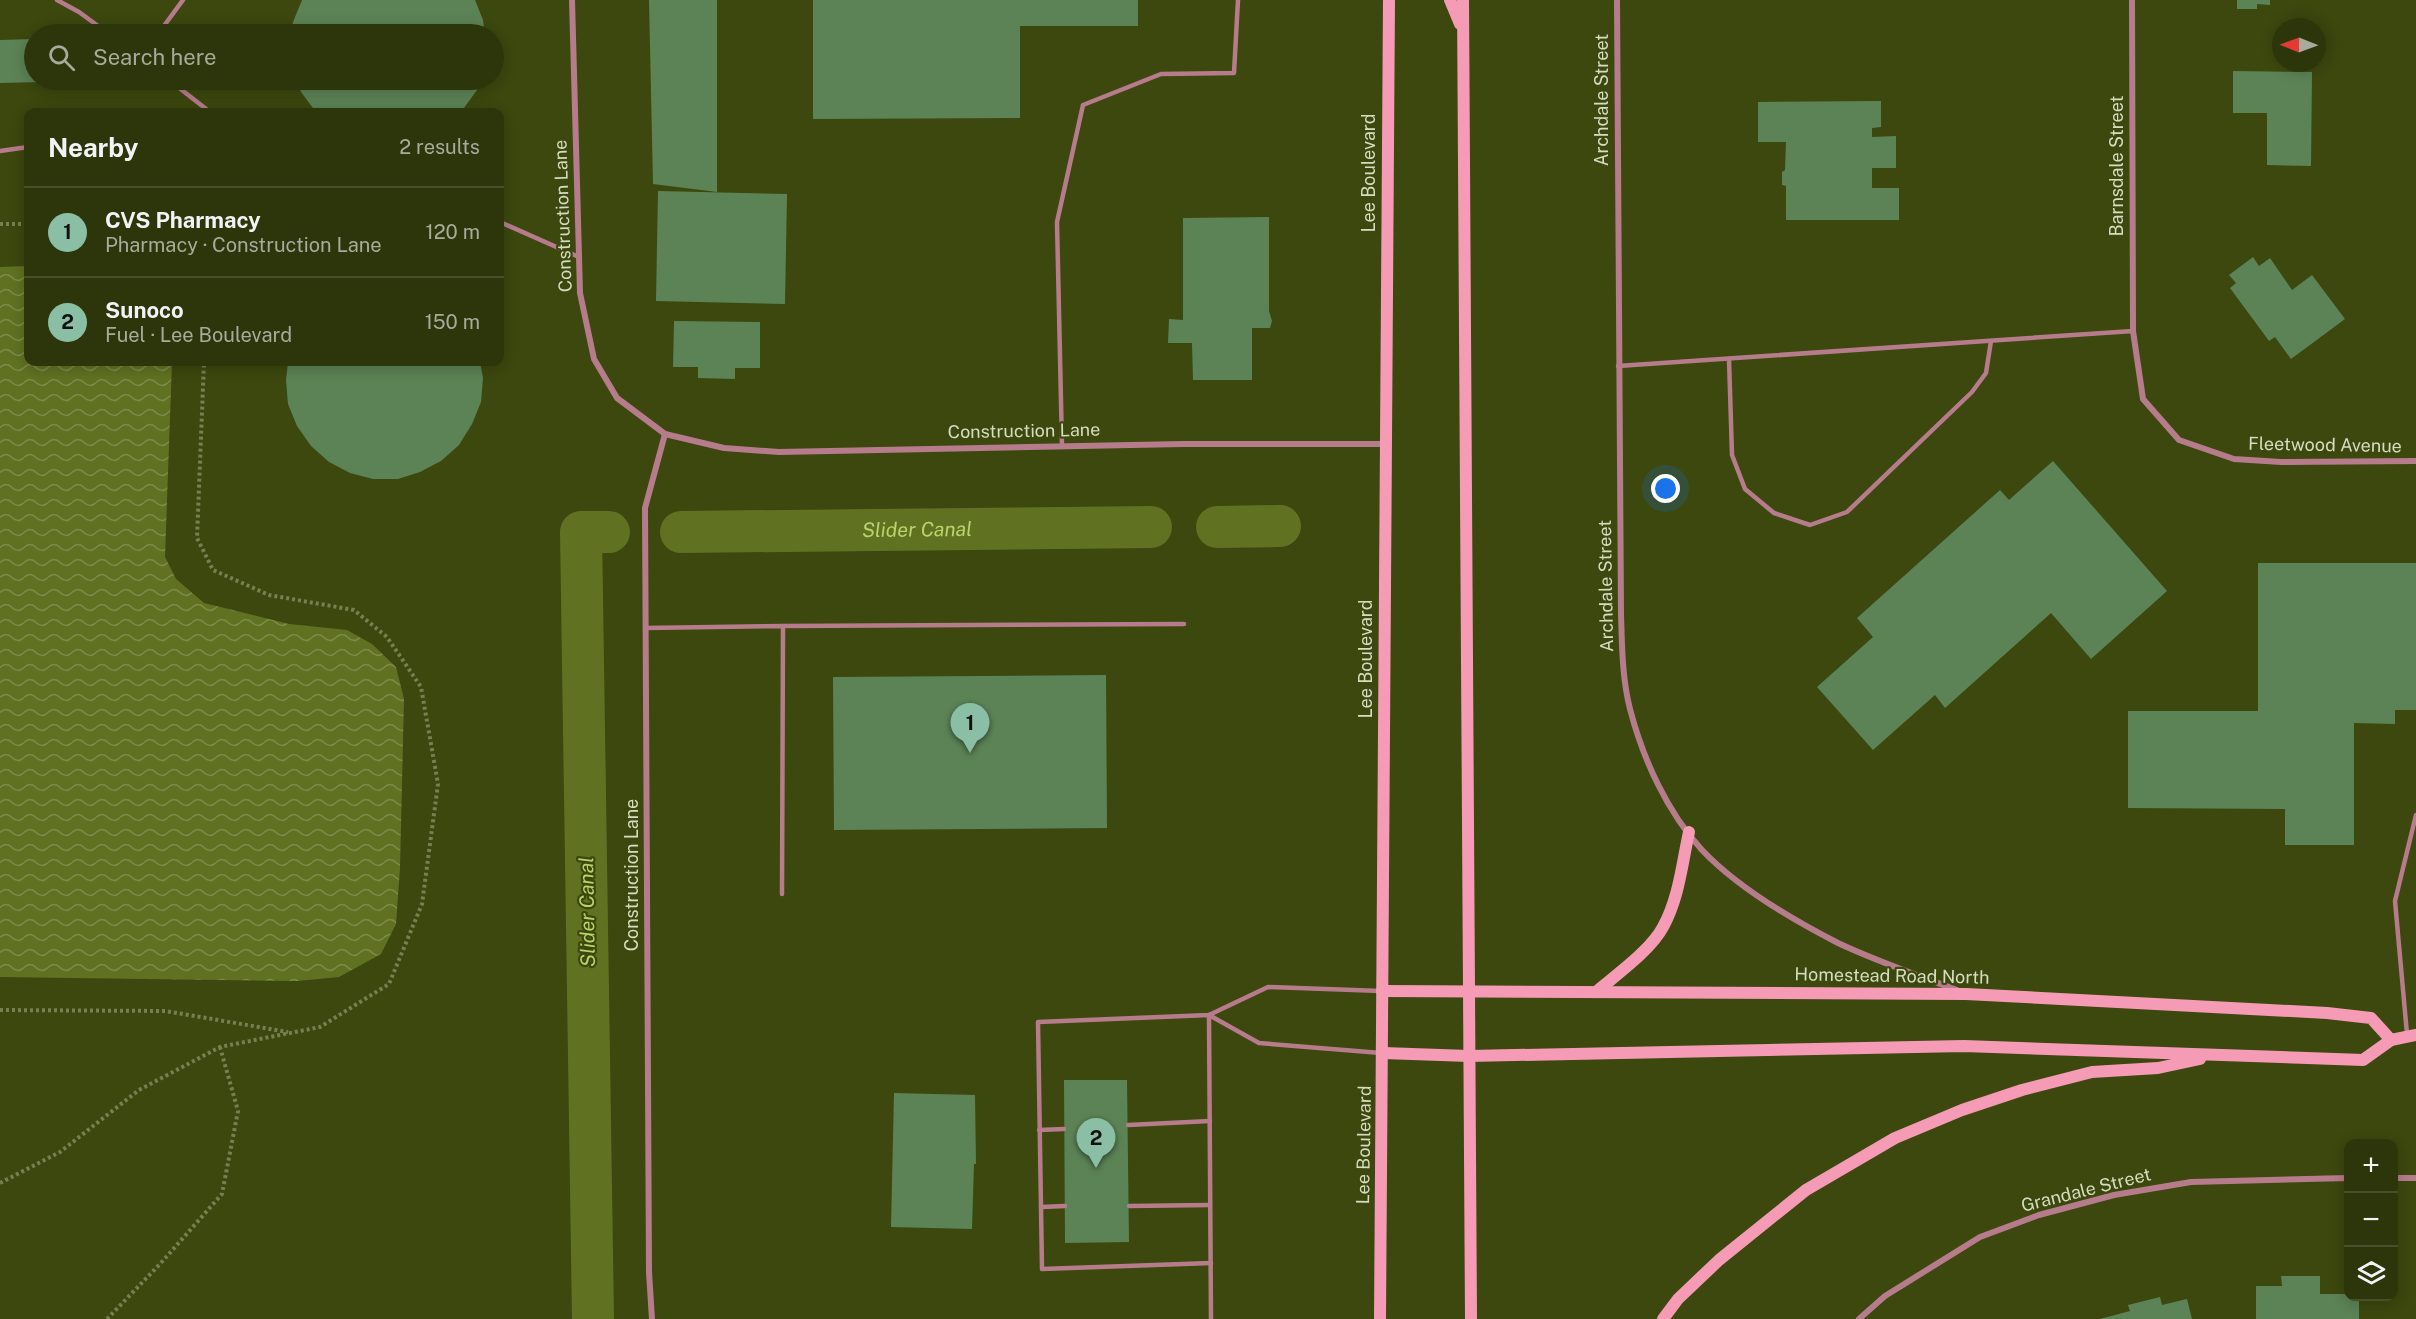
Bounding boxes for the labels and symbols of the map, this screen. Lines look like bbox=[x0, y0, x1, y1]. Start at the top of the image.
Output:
north arrow bbox=[2272, 18, 2326, 72]
street label: Archdale Street bbox=[1591, 34, 1612, 166]
street label: Barnsdale Street bbox=[2106, 95, 2127, 237]
street label: Lee Boulevard bbox=[1358, 113, 1379, 233]
street label: Construction Lane bbox=[549, 139, 576, 293]
street label: Construction Lane bbox=[947, 419, 1100, 442]
street label: Fleetwood Avenue bbox=[2248, 433, 2402, 456]
your location bbox=[1651, 474, 1680, 503]
water label: Slider Canal bbox=[862, 517, 972, 542]
street label: Archdale Street bbox=[1594, 520, 1617, 652]
street label: Lee Boulevard bbox=[1355, 599, 1376, 719]
pin: 1 bbox=[950, 704, 990, 753]
street label: Construction Lane bbox=[621, 799, 642, 951]
water label: Slider Canal bbox=[574, 857, 600, 967]
street label: Homestead Road North bbox=[1794, 963, 1990, 988]
street label: Lee Boulevard bbox=[1352, 1085, 1375, 1205]
pin: 2 bbox=[1076, 1118, 1116, 1168]
street label: Grandale Street bbox=[2019, 1163, 2153, 1216]

